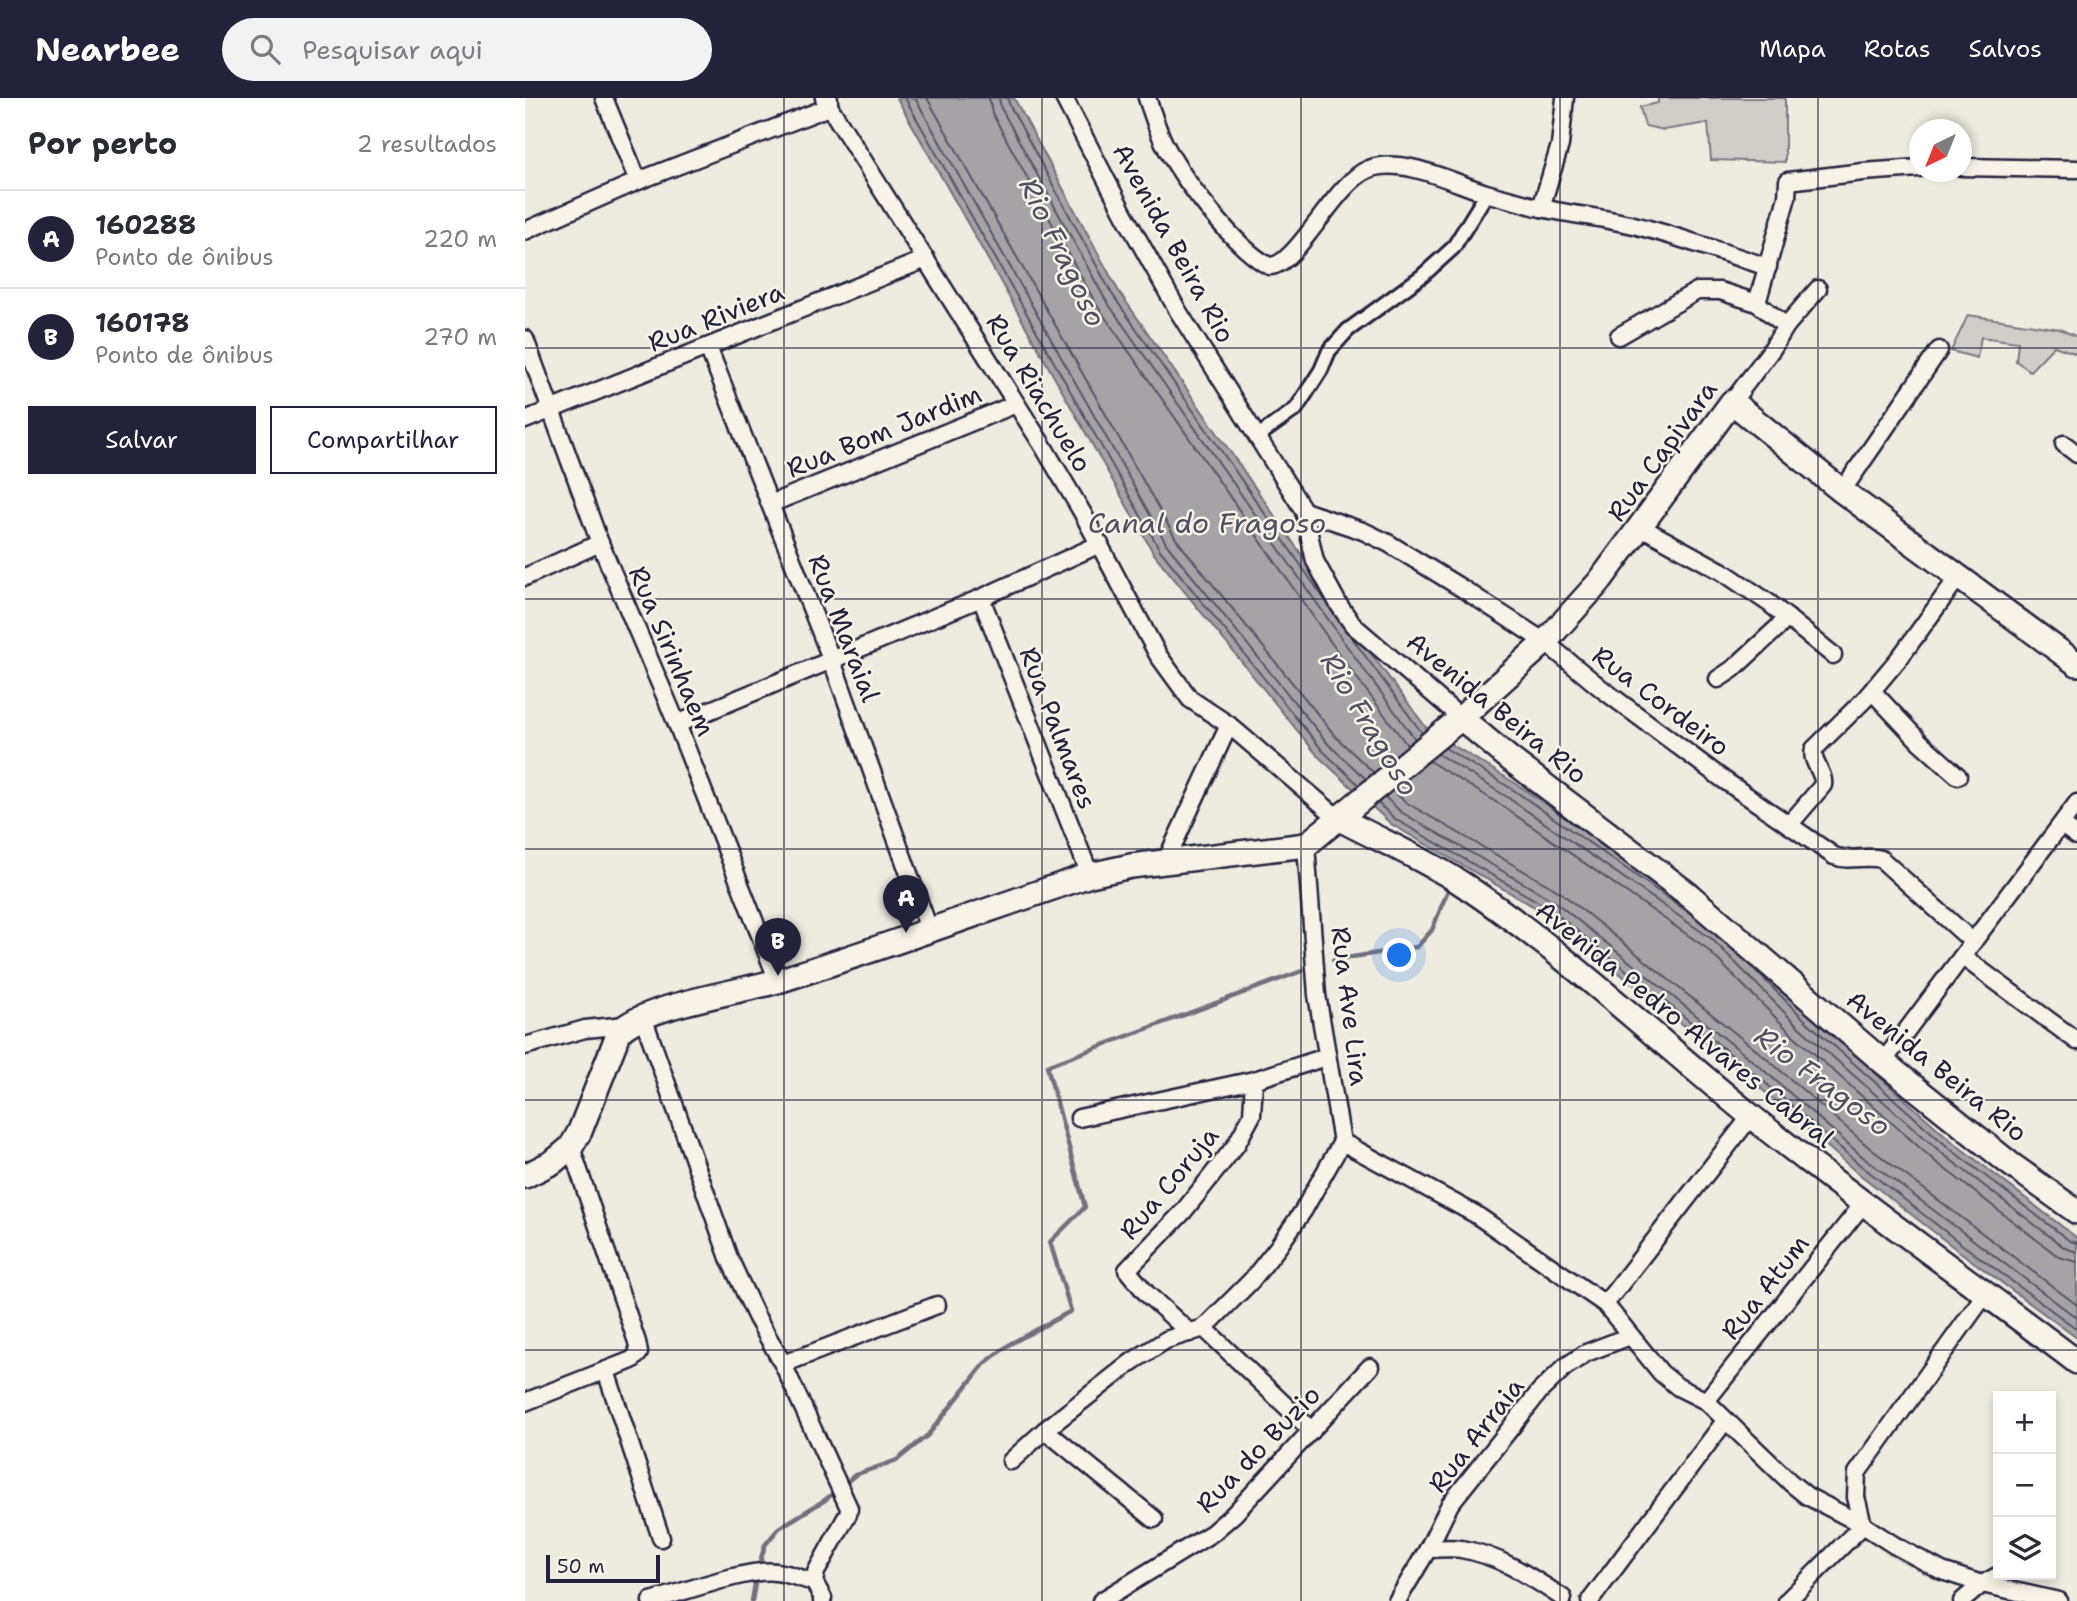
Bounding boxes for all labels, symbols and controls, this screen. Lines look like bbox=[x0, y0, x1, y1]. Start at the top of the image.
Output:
search box bbox=[222, 18, 712, 81]
text: Nearbee bbox=[35, 27, 180, 72]
icon: search bbox=[246, 30, 284, 68]
text: Pesquisar aqui bbox=[302, 32, 483, 67]
text: Mapa bbox=[1759, 33, 1826, 65]
text: Rotas bbox=[1864, 33, 1931, 65]
text: Salvos bbox=[1969, 33, 2042, 65]
north arrow bbox=[1909, 119, 1972, 182]
text: Por perto bbox=[28, 123, 177, 164]
text: 2 resultados bbox=[357, 129, 497, 159]
street label: Avenida Beira Rio bbox=[1105, 137, 1244, 349]
water label: Rio Fragoso bbox=[1010, 171, 1116, 333]
text: 160288 bbox=[95, 207, 196, 242]
text: A bbox=[42, 224, 60, 254]
text: 220 m bbox=[423, 224, 497, 254]
text: Ponto de ônibus bbox=[95, 242, 274, 272]
street label: Rua Riviera bbox=[643, 273, 789, 360]
text: 160178 bbox=[95, 305, 189, 340]
street label: Rua Riachuelo bbox=[978, 307, 1100, 478]
text: B bbox=[44, 322, 58, 352]
text: 270 m bbox=[423, 322, 497, 352]
text: Ponto de ônibus bbox=[95, 340, 274, 370]
street label: Rua Capivara bbox=[1599, 373, 1725, 528]
street label: Rua Bom Jardim bbox=[781, 375, 987, 486]
button: Salvar bbox=[28, 406, 256, 474]
button: Compartilhar bbox=[270, 406, 497, 474]
water label: Canal do Fragoso bbox=[1088, 504, 1326, 542]
street label: Rua Maraial bbox=[800, 549, 889, 707]
street label: Rua Sirinhaem bbox=[621, 560, 724, 741]
street label: Avenida Beira Rio bbox=[1400, 624, 1595, 791]
street label: Rua Cordeiro bbox=[1586, 637, 1737, 764]
street label: Rua Palmares bbox=[1011, 642, 1105, 814]
water label: Rio Fragoso bbox=[1312, 645, 1428, 803]
pin: A bbox=[883, 875, 929, 933]
street label: Avenida Pedro Alvares Cabral bbox=[1529, 892, 1842, 1155]
pin: B bbox=[755, 918, 801, 976]
street label: Rua Ave Lira bbox=[1323, 924, 1378, 1087]
your location bbox=[1382, 938, 1416, 972]
street label: Avenida Beira Rio bbox=[1840, 982, 2035, 1149]
water label: Rio Fragoso bbox=[1747, 1017, 1899, 1145]
street label: Rua Coruja bbox=[1111, 1119, 1226, 1247]
street label: Rua Atum bbox=[1713, 1227, 1817, 1346]
street label: Rua Arraia bbox=[1420, 1370, 1532, 1499]
street label: Rua do Buzio bbox=[1188, 1377, 1328, 1520]
map controls bbox=[1993, 1391, 2056, 1580]
button: + bbox=[1993, 1391, 2056, 1454]
button: − bbox=[1993, 1454, 2056, 1517]
button: layers bbox=[1993, 1517, 2056, 1580]
scale bar bbox=[546, 1552, 660, 1584]
text: 50 m bbox=[557, 1554, 605, 1579]

